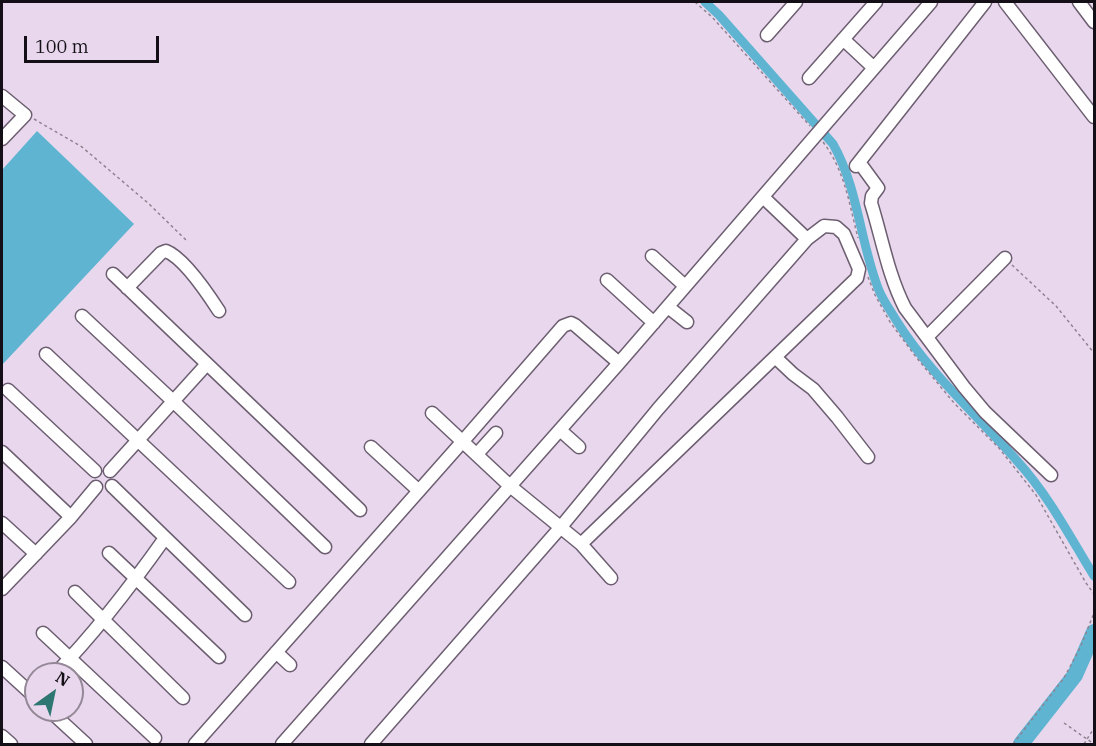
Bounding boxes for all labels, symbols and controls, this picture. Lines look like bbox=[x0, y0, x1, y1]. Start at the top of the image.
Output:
scale bar bbox=[27, 24, 162, 62]
text: 100 m bbox=[35, 35, 89, 58]
north arrow bbox=[24, 662, 84, 722]
text: N bbox=[52, 667, 73, 690]

